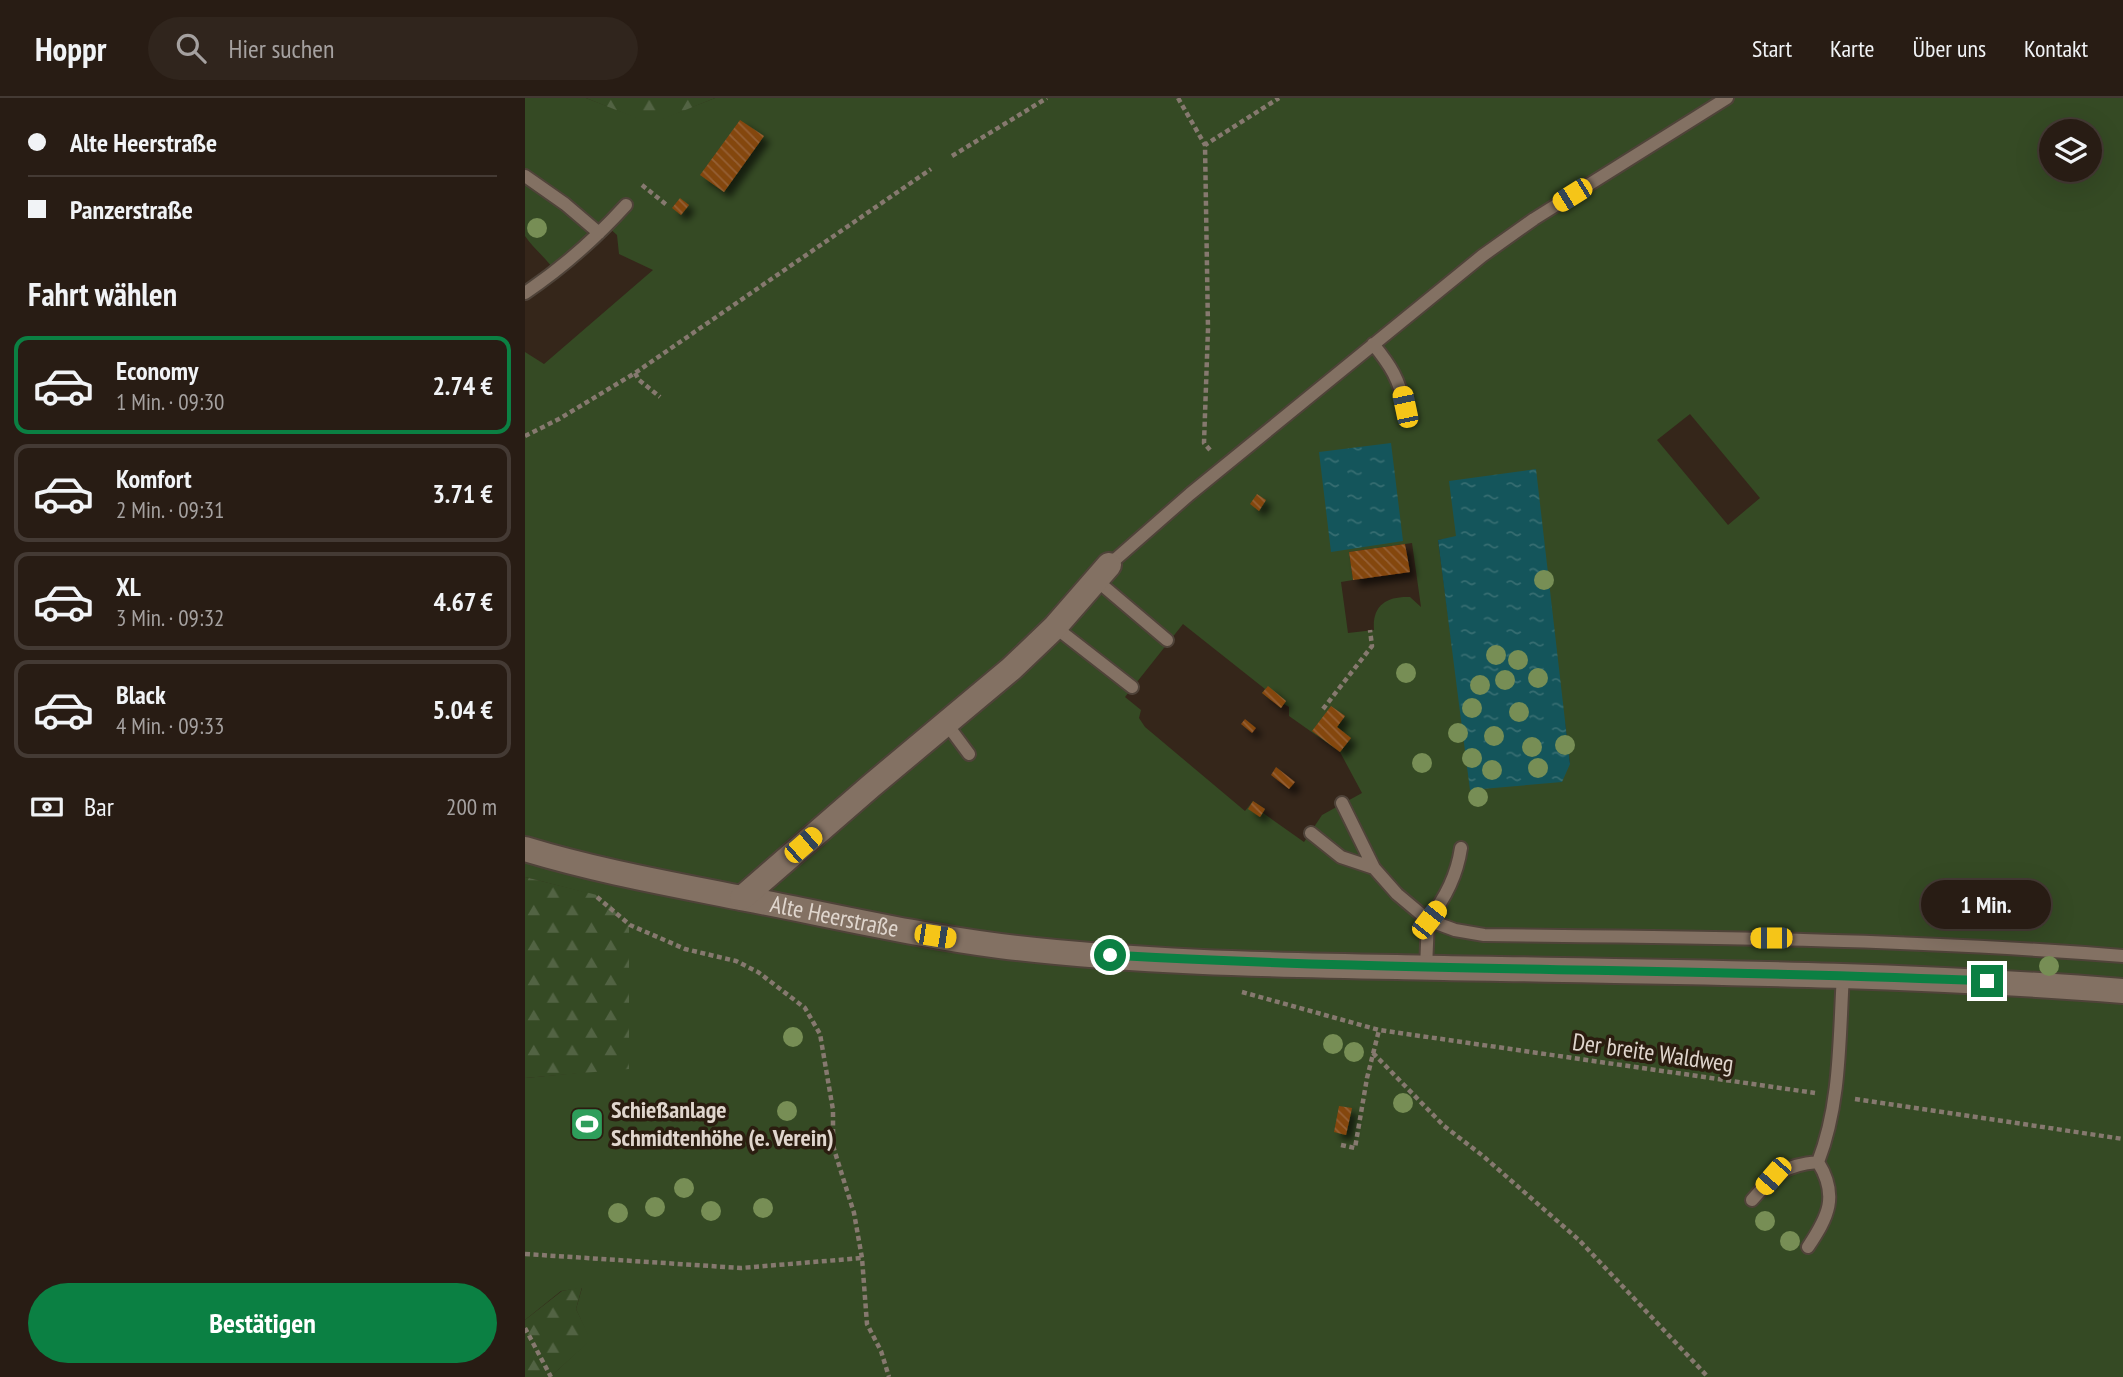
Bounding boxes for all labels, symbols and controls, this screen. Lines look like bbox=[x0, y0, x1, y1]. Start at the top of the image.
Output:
search box bbox=[148, 17, 638, 80]
text: Hoppr bbox=[35, 27, 106, 70]
icon: search bbox=[172, 29, 210, 67]
text: Hier suchen bbox=[228, 32, 334, 65]
text: Start bbox=[1752, 33, 1792, 64]
text: Karte bbox=[1830, 33, 1875, 64]
text: Über uns bbox=[1913, 33, 1986, 64]
text: Kontakt bbox=[2024, 33, 2088, 64]
map controls bbox=[2039, 119, 2102, 182]
button: layers bbox=[2039, 119, 2102, 182]
text: Alte Heerstraße bbox=[70, 126, 217, 159]
car bbox=[1549, 175, 1596, 215]
text: Panzerstraße bbox=[70, 193, 193, 226]
text: Fahrt wählen bbox=[28, 273, 177, 315]
icon: car bbox=[32, 354, 95, 417]
text: Economy bbox=[116, 354, 198, 387]
text: 2.74 € bbox=[432, 369, 493, 402]
car bbox=[1391, 384, 1420, 430]
text: 1 Min. · 09:30 bbox=[116, 387, 224, 416]
icon: car bbox=[32, 462, 95, 525]
text: Komfort bbox=[116, 462, 192, 495]
text: 3.71 € bbox=[432, 477, 493, 510]
text: 2 Min. · 09:31 bbox=[116, 495, 224, 524]
icon: car bbox=[32, 570, 95, 633]
text: XL bbox=[116, 570, 141, 603]
text: 4.67 € bbox=[434, 585, 493, 618]
text: 3 Min. · 09:32 bbox=[116, 603, 224, 632]
icon: car bbox=[32, 678, 95, 741]
text: Black bbox=[116, 678, 166, 711]
text: 5.04 € bbox=[432, 693, 493, 726]
text: 4 Min. · 09:33 bbox=[116, 711, 224, 740]
icon: cash bbox=[28, 788, 66, 826]
text: Bar bbox=[84, 790, 114, 823]
text: 200 m bbox=[446, 792, 497, 821]
car bbox=[781, 823, 826, 867]
callout: 1 Min. bbox=[1922, 880, 2052, 928]
street label: Alte Heerstraße bbox=[768, 888, 901, 944]
text: 1 Min. bbox=[1960, 890, 2012, 919]
car bbox=[1408, 897, 1451, 943]
car bbox=[913, 922, 958, 950]
car bbox=[1751, 928, 1793, 949]
route start bbox=[1094, 939, 1126, 971]
route end bbox=[1971, 965, 2003, 997]
street label: Der breite Waldweg bbox=[1571, 1026, 1736, 1079]
place label: Schießanlage Schmidtenhöhe (e. Verein) bbox=[611, 1094, 834, 1153]
sports icon: Schießanlage Schmidtenhöhe (e. Verein) bbox=[568, 1105, 606, 1143]
car bbox=[1752, 1153, 1795, 1199]
button: Bestätigen bbox=[28, 1283, 497, 1363]

